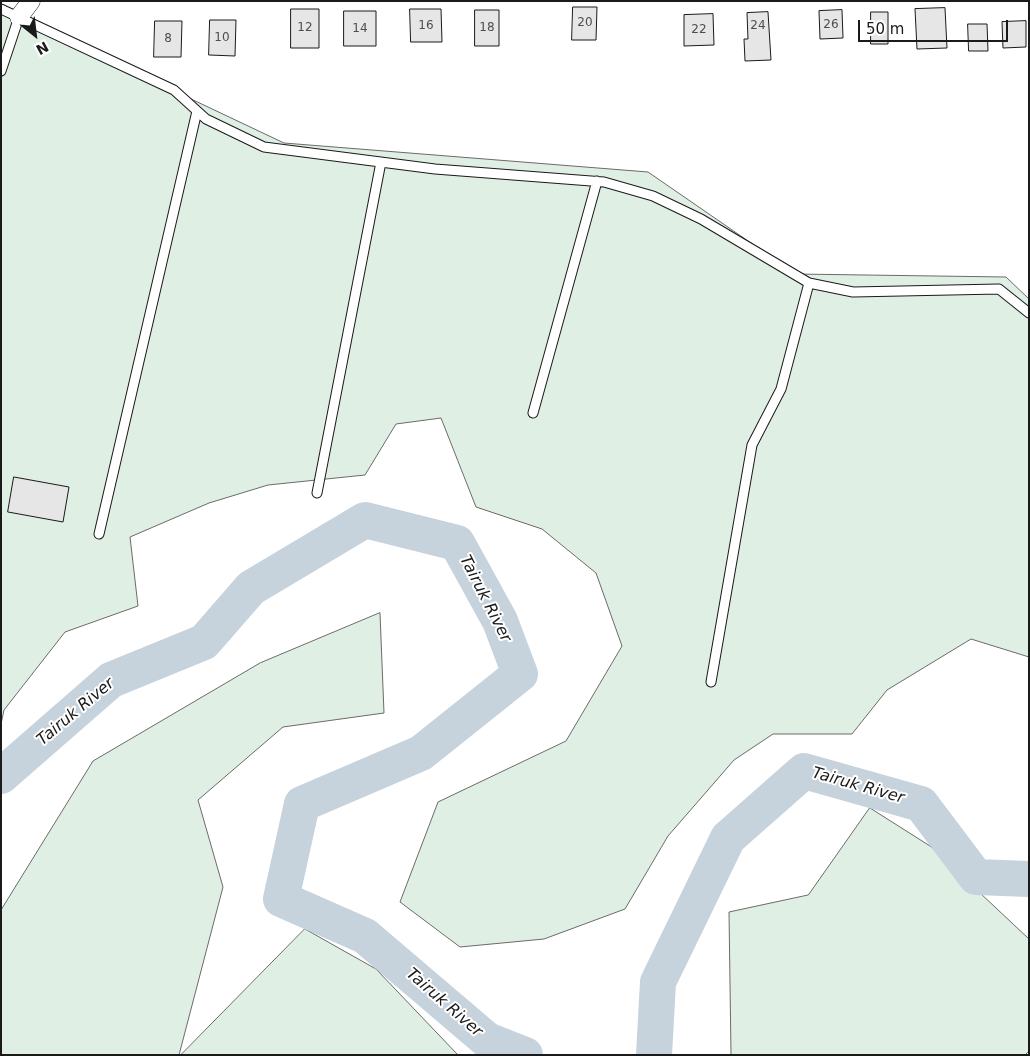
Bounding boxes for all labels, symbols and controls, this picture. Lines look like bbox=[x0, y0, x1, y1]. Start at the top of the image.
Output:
north arrow bbox=[10, 10, 60, 60]
scale bar bbox=[860, 10, 1010, 42]
house number: 20 bbox=[577, 16, 593, 30]
house number: 26 bbox=[823, 18, 839, 32]
house number: 16 bbox=[418, 19, 434, 33]
house number: 24 bbox=[750, 19, 766, 33]
text: 50 m bbox=[866, 20, 904, 38]
house number: 12 bbox=[297, 21, 313, 35]
house number: 18 bbox=[479, 21, 495, 35]
house number: 14 bbox=[352, 22, 368, 36]
house number: 22 bbox=[691, 23, 707, 37]
house number: 10 bbox=[214, 31, 230, 45]
house number: 8 bbox=[164, 32, 172, 46]
text: N bbox=[33, 38, 51, 58]
water label: Tairuk River bbox=[455, 552, 515, 646]
water label: Tairuk River bbox=[33, 674, 119, 750]
water label: Tairuk River bbox=[810, 764, 906, 808]
water label: Tairuk River bbox=[402, 965, 486, 1041]

